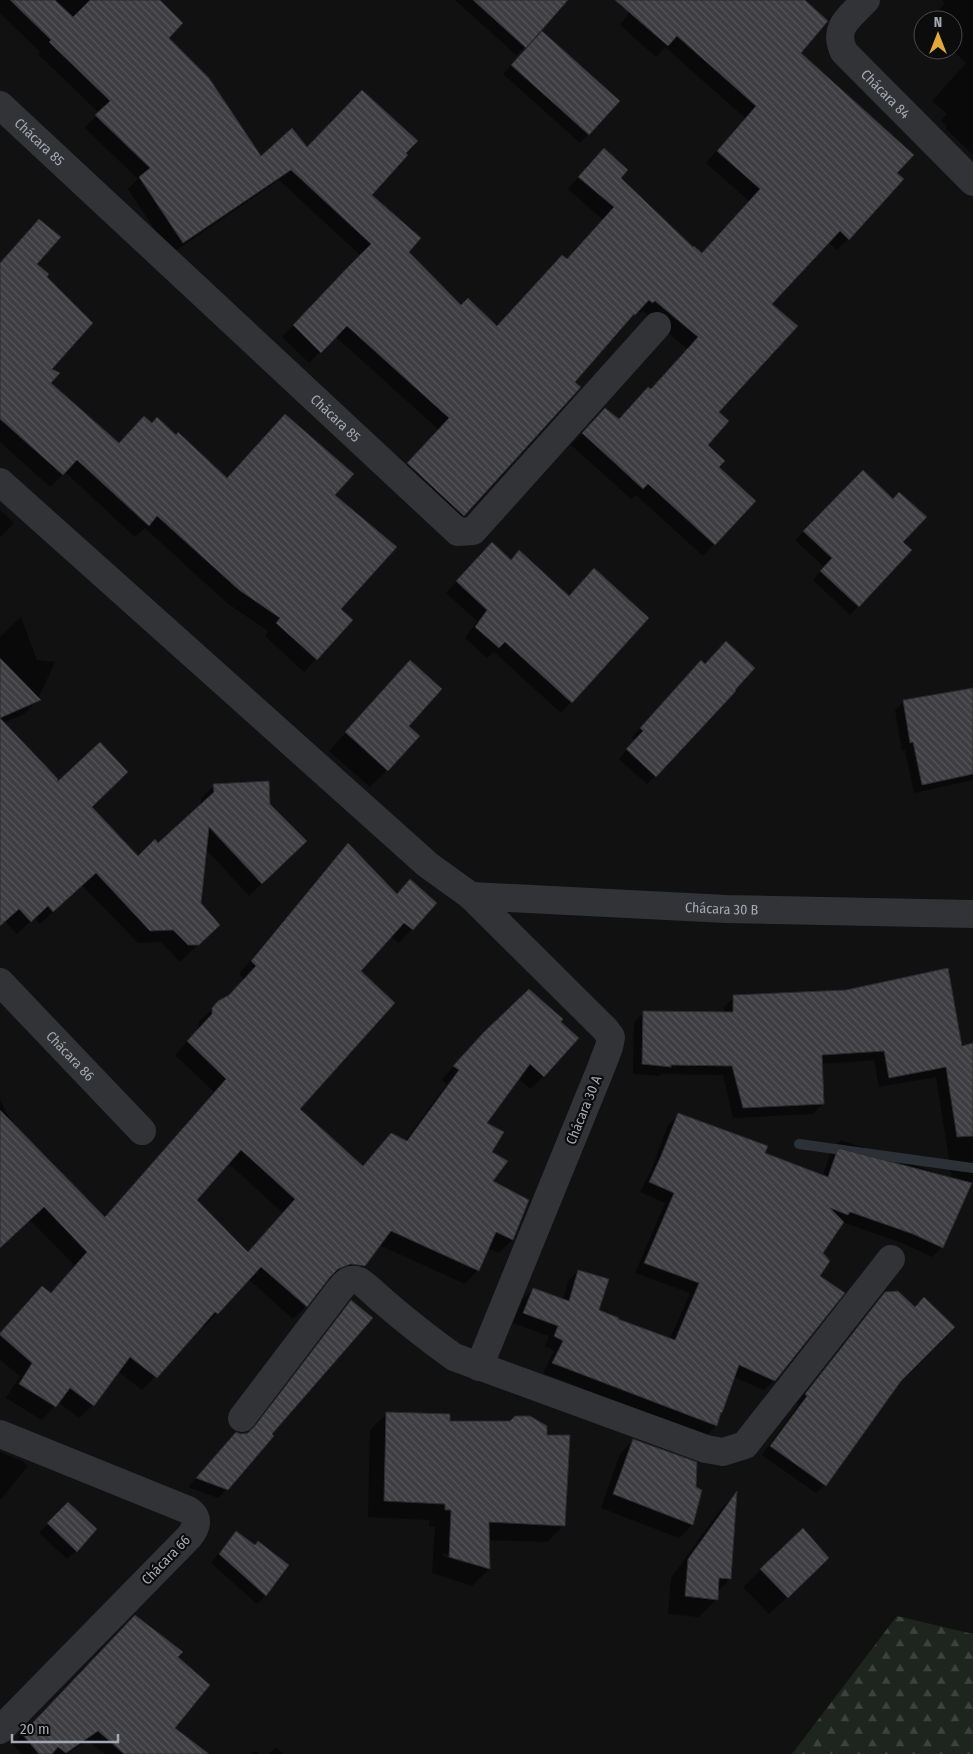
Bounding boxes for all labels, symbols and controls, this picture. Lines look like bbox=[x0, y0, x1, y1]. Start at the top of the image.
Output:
north arrow bbox=[913, 10, 963, 60]
text: N bbox=[934, 14, 942, 31]
street label: Chácara 84 bbox=[858, 66, 914, 122]
street label: Chácara 85 bbox=[11, 114, 68, 169]
street label: Chácara 85 bbox=[307, 391, 364, 445]
street label: Chácara 30 B bbox=[685, 898, 759, 918]
street label: Chácara 86 bbox=[43, 1027, 98, 1084]
street label: Chácara 30 A bbox=[562, 1072, 606, 1147]
street label: Chácara 66 bbox=[138, 1532, 194, 1588]
scale bar bbox=[12, 1712, 119, 1744]
text: 20 m bbox=[20, 1720, 50, 1738]

